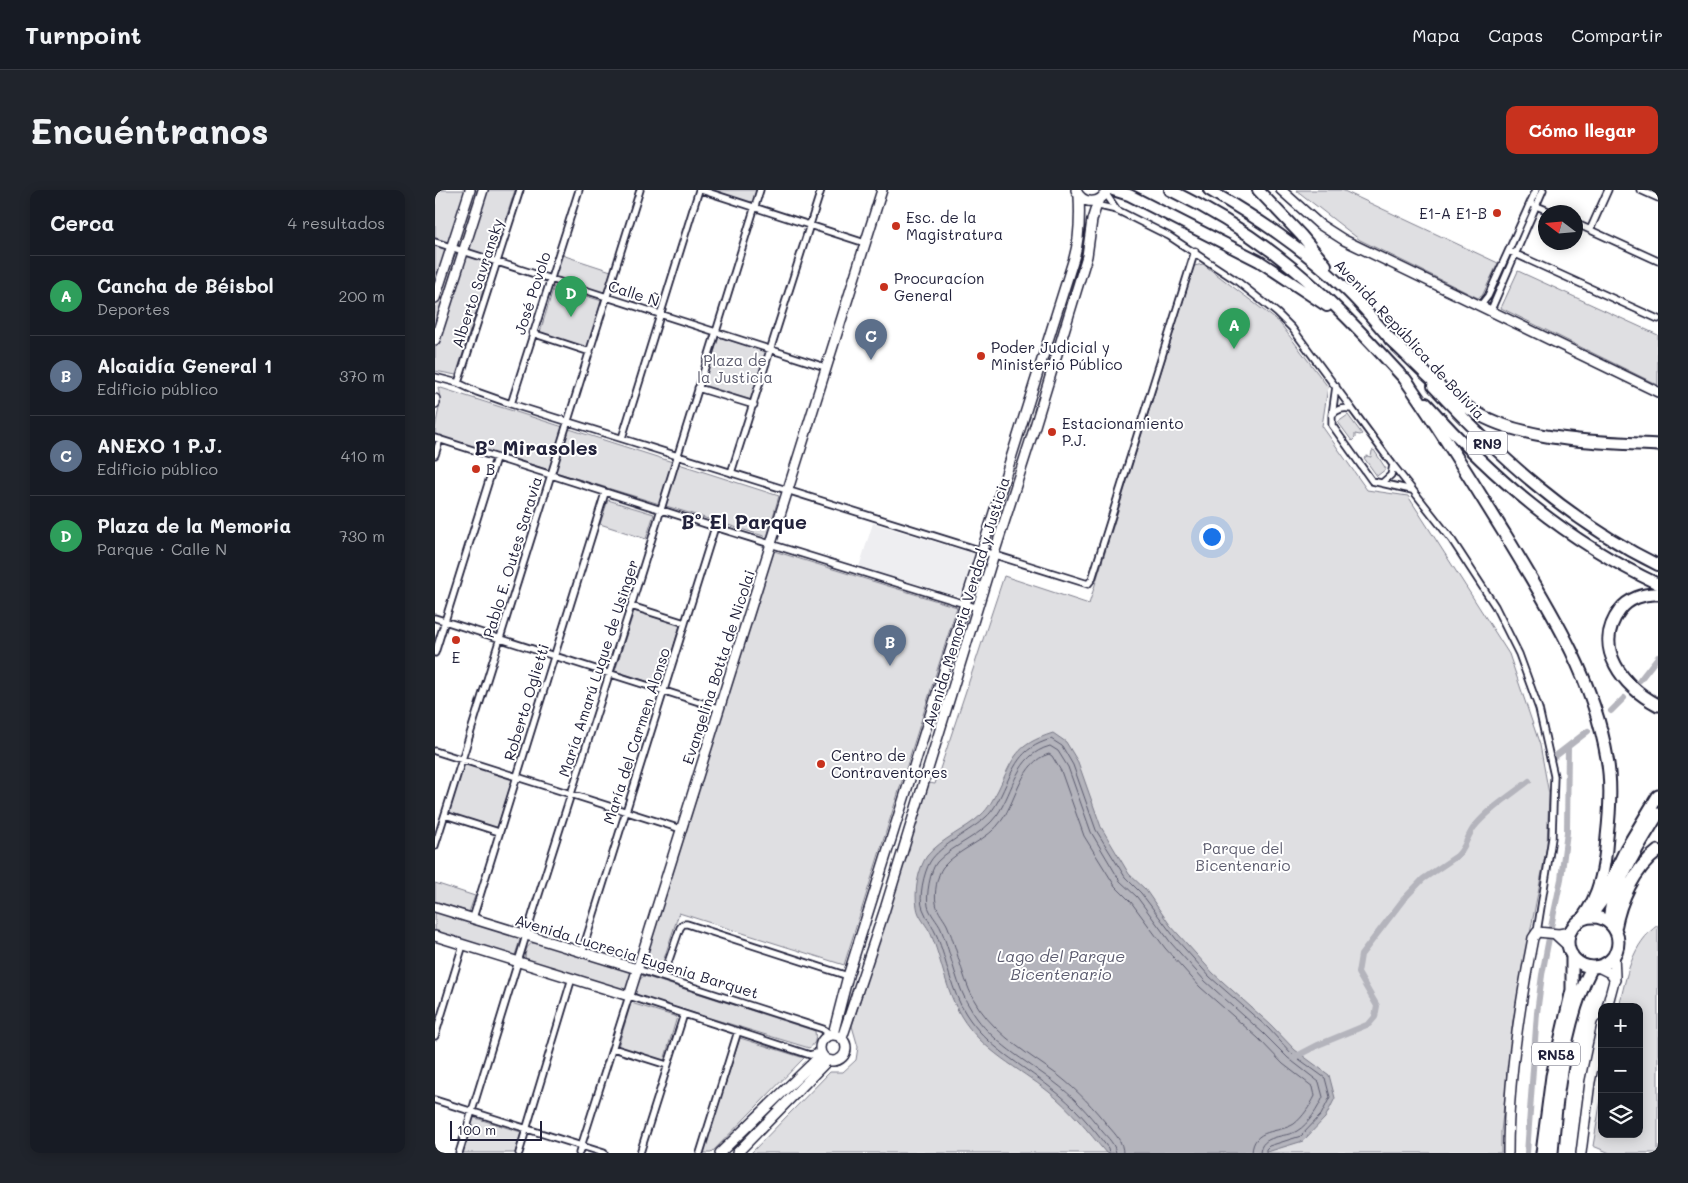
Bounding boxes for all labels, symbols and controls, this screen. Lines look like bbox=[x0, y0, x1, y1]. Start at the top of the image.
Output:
text: Turnpoint bbox=[25, 19, 141, 50]
text: Mapa bbox=[1412, 23, 1460, 47]
text: Capas bbox=[1488, 23, 1543, 47]
text: Compartir bbox=[1571, 23, 1663, 47]
button: Cómo llegar bbox=[1506, 106, 1658, 154]
text: Encuéntranos bbox=[30, 107, 269, 153]
place label: E1-A E1-B bbox=[1419, 203, 1487, 223]
north arrow bbox=[1538, 205, 1583, 250]
place label: Esc. de la Magistratura bbox=[906, 207, 1003, 244]
marker: E1-A E1-B bbox=[1491, 207, 1503, 219]
text: Cerca bbox=[50, 209, 115, 236]
text: 4 resultados bbox=[288, 212, 385, 233]
street label: Alberto Savransky bbox=[447, 216, 507, 350]
marker: Esc. de la Magistratura bbox=[890, 220, 902, 232]
street label: José Povolo bbox=[509, 249, 555, 337]
street label: Avenida República de Bolivia bbox=[1330, 255, 1490, 423]
place label: Procuracíon General bbox=[894, 268, 984, 305]
text: Cancha de Béisbol bbox=[97, 273, 274, 298]
street label: Calle Ñ bbox=[606, 275, 662, 311]
pin: D bbox=[555, 276, 587, 317]
marker: Procuracíon General bbox=[878, 281, 890, 293]
text: A bbox=[60, 285, 72, 306]
text: 200 m bbox=[338, 285, 385, 306]
text: Deportes bbox=[97, 298, 170, 319]
pin: A bbox=[1218, 308, 1250, 349]
pin: C bbox=[855, 319, 887, 360]
place label: Poder Judicial y Ministerio Público bbox=[991, 337, 1123, 374]
park label: Plaza de la Justicia bbox=[697, 350, 773, 387]
marker: Poder Judicial y Ministerio Público bbox=[975, 350, 987, 362]
text: Alcaidía General 1 bbox=[97, 353, 272, 378]
text: B bbox=[61, 365, 71, 386]
text: 370 m bbox=[339, 365, 385, 386]
text: Edificio público bbox=[97, 378, 218, 399]
place label: Estacionamiento P.J. bbox=[1062, 413, 1184, 450]
marker: Estacionamiento P.J. bbox=[1046, 426, 1058, 438]
road number: RN9 bbox=[1467, 432, 1507, 454]
text: ANEXO 1 P.J. bbox=[97, 433, 223, 458]
district label: Bº Mirasoles bbox=[474, 434, 598, 460]
text: C bbox=[60, 445, 72, 466]
text: 410 m bbox=[341, 445, 385, 466]
text: Edificio público bbox=[97, 458, 218, 479]
place label: B bbox=[486, 459, 495, 479]
marker: B bbox=[470, 463, 482, 475]
street label: Pablo E. Outes Saravia bbox=[478, 474, 546, 640]
street label: Avenida Memoria Verdad y Justicia bbox=[918, 474, 1014, 730]
district label: Bº El Parque bbox=[681, 508, 807, 534]
text: Plaza de la Memoria bbox=[97, 513, 291, 538]
your location bbox=[1199, 524, 1225, 550]
text: D bbox=[60, 525, 72, 546]
text: 730 m bbox=[339, 525, 385, 546]
text: Parque · Calle N bbox=[97, 538, 227, 559]
street label: María Amarú Luque de Usinger bbox=[553, 557, 643, 779]
street label: Evangelina Botta de Nicolai bbox=[677, 567, 759, 767]
pin: B bbox=[874, 625, 906, 666]
marker: E bbox=[450, 634, 462, 646]
street label: Roberto Oglietti bbox=[499, 641, 553, 763]
street label: María del Carmen Alonso bbox=[598, 645, 674, 827]
place label: E bbox=[452, 647, 461, 667]
place label: Centro de Contraventores bbox=[831, 745, 948, 782]
marker: Centro de Contraventores bbox=[815, 758, 827, 770]
park label: Parque del Bicentenario bbox=[1196, 838, 1291, 875]
street label: Avenida Lucrecia Eugenia Barquet bbox=[513, 909, 761, 1003]
water label: Lago del Parque Bicentenario bbox=[997, 945, 1125, 984]
map controls bbox=[1598, 1003, 1643, 1138]
button: + bbox=[1598, 1003, 1643, 1048]
road number: RN58 bbox=[1532, 1042, 1580, 1066]
button: − bbox=[1598, 1048, 1643, 1093]
button: layers bbox=[1598, 1093, 1643, 1138]
scale bar bbox=[450, 1118, 543, 1141]
text: 100 m bbox=[457, 1120, 496, 1139]

